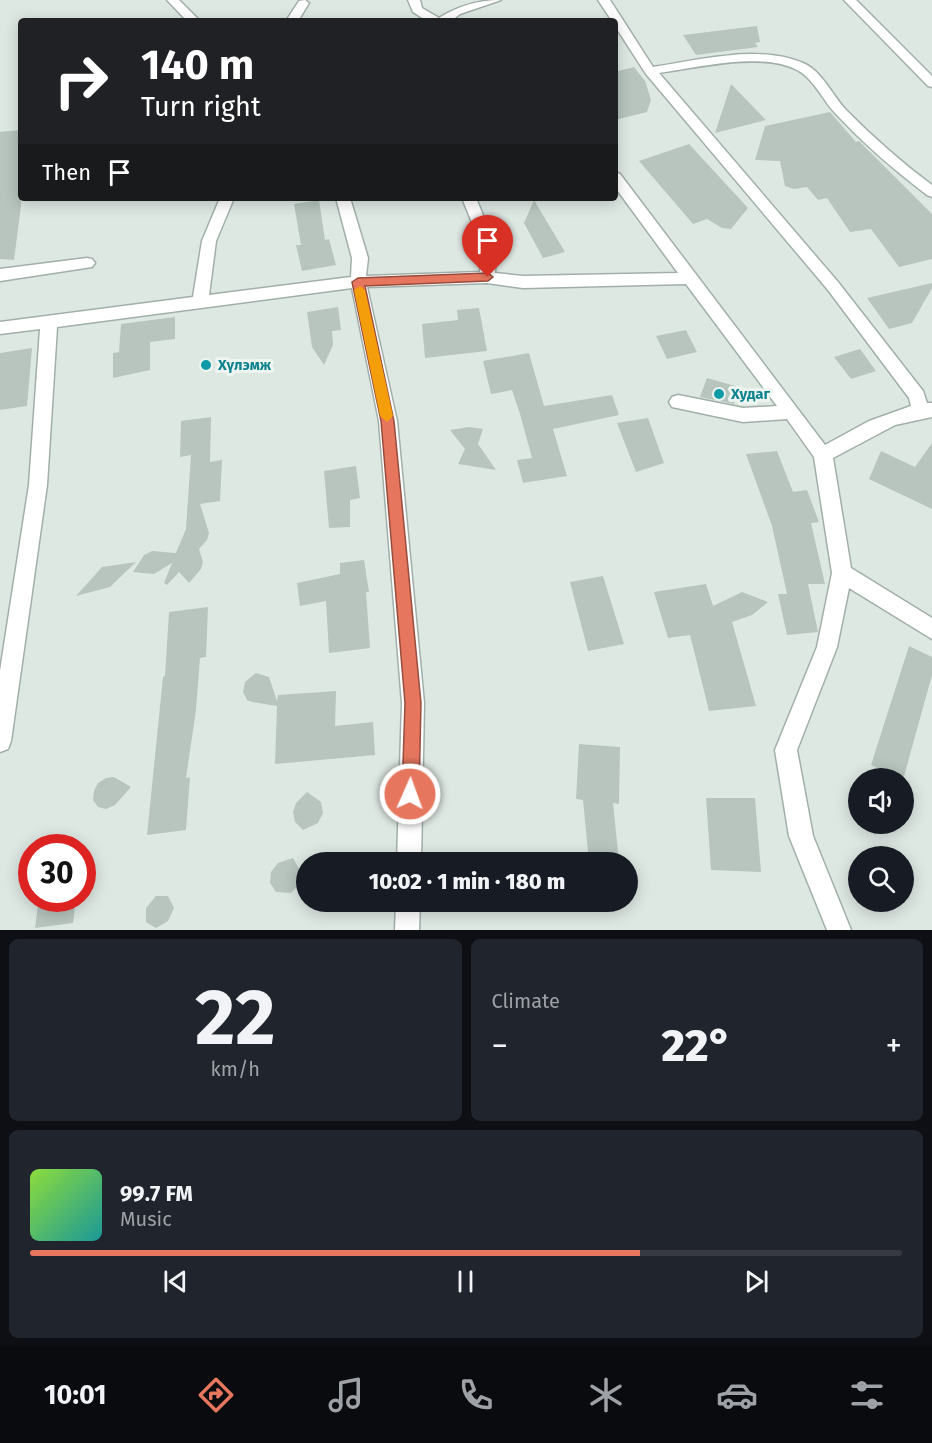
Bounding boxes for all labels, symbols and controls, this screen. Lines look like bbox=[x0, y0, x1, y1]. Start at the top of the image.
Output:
text: 140 m bbox=[141, 40, 254, 90]
icon: right bbox=[42, 42, 120, 120]
text: Turn right bbox=[141, 91, 261, 123]
icon: arrive bbox=[103, 156, 136, 189]
text: Then bbox=[42, 159, 91, 186]
pin bbox=[462, 215, 513, 277]
icon: arrive bbox=[471, 224, 504, 257]
place label: Хүлэмж bbox=[217, 356, 272, 374]
marker: Хүлэмж bbox=[199, 358, 213, 372]
place label: Худаг bbox=[730, 385, 771, 403]
marker: Худаг bbox=[712, 387, 726, 401]
position arrow bbox=[378, 762, 442, 826]
map controls bbox=[848, 768, 914, 912]
button: sound bbox=[848, 768, 914, 834]
speed limit sign: 30 bbox=[18, 834, 96, 912]
button: search bbox=[848, 846, 914, 912]
text: 10:02 · 1 min · 180 m bbox=[369, 868, 565, 895]
text: 22 bbox=[195, 971, 276, 1065]
text: Climate bbox=[492, 989, 560, 1013]
text: 22° bbox=[662, 1019, 732, 1073]
text: − bbox=[492, 1026, 508, 1066]
text: + bbox=[886, 1026, 902, 1066]
text: km/h bbox=[211, 1057, 260, 1081]
text: 99.7 FM bbox=[120, 1180, 193, 1207]
text: Music bbox=[120, 1207, 172, 1231]
icon: previous bbox=[159, 1265, 192, 1298]
icon: pause bbox=[449, 1265, 482, 1298]
icon: next bbox=[740, 1265, 773, 1298]
icon: directions bbox=[195, 1374, 237, 1416]
icon: music bbox=[325, 1374, 367, 1416]
icon: phone bbox=[455, 1374, 497, 1416]
icon: climate bbox=[585, 1374, 627, 1416]
icon: car bbox=[716, 1374, 758, 1416]
icon: filters bbox=[846, 1374, 888, 1416]
text: 10:01 bbox=[44, 1379, 107, 1411]

